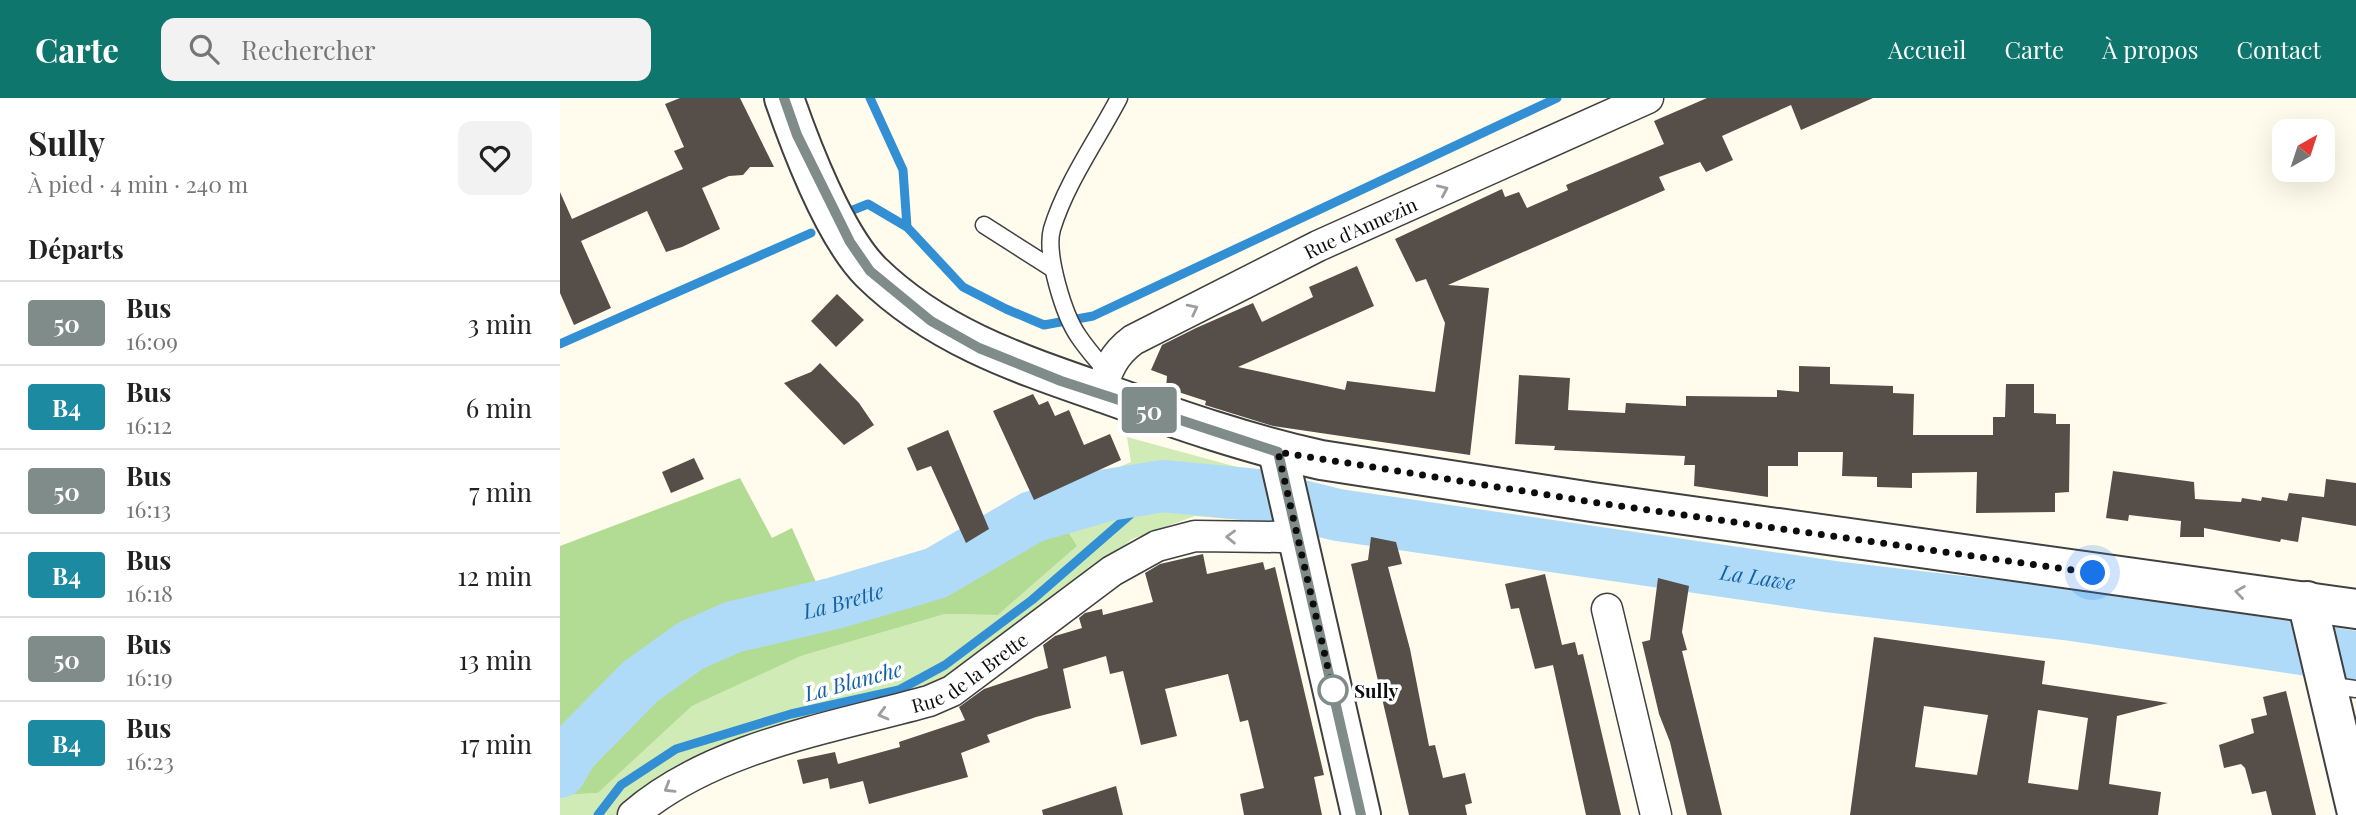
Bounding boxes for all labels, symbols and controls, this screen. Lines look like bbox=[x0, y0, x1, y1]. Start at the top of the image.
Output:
search box bbox=[161, 18, 651, 81]
text: Carte bbox=[35, 27, 119, 71]
icon: search bbox=[185, 30, 223, 68]
text: Rechercher bbox=[241, 32, 376, 67]
text: Accueil bbox=[1888, 33, 1966, 65]
text: Carte bbox=[2004, 33, 2064, 65]
text: À propos bbox=[2102, 33, 2198, 65]
text: Contact bbox=[2236, 33, 2321, 65]
north arrow bbox=[2272, 119, 2334, 182]
map controls bbox=[2272, 119, 2335, 182]
text: Sully bbox=[28, 120, 105, 164]
button: heart bbox=[458, 121, 532, 195]
text: À pied · 4 min · 240 m bbox=[28, 168, 248, 199]
one-way arrow bbox=[1436, 184, 1448, 198]
street label: Rue d'Annezin bbox=[1299, 190, 1421, 264]
text: Départs bbox=[28, 231, 124, 266]
text: Bus bbox=[126, 290, 171, 325]
one-way arrow bbox=[1186, 304, 1198, 318]
text: 3 min bbox=[468, 306, 532, 341]
text: 50 bbox=[53, 307, 80, 339]
text: 16:09 bbox=[126, 325, 178, 356]
text: Bus bbox=[126, 374, 171, 409]
line badge: 50 bbox=[1118, 387, 1180, 433]
text: 6 min bbox=[466, 390, 532, 425]
text: B4 bbox=[52, 391, 81, 423]
text: 50 bbox=[1136, 394, 1162, 426]
text: 16:12 bbox=[126, 409, 172, 440]
text: Bus bbox=[126, 458, 171, 493]
text: 7 min bbox=[469, 474, 532, 509]
text: 50 bbox=[53, 475, 80, 507]
text: 16:13 bbox=[126, 493, 171, 524]
one-way arrow bbox=[1225, 529, 1236, 545]
text: Bus bbox=[126, 542, 171, 577]
your location bbox=[2075, 555, 2110, 590]
water label: La Lawe bbox=[1718, 557, 1797, 595]
text: 12 min bbox=[457, 558, 532, 593]
text: B4 bbox=[52, 559, 81, 591]
water label: La Brette bbox=[799, 575, 887, 624]
text: 16:18 bbox=[126, 577, 173, 608]
one-way arrow bbox=[2234, 585, 2246, 600]
text: Bus bbox=[126, 626, 171, 661]
street label: Rue de la Brette bbox=[908, 626, 1032, 718]
text: 13 min bbox=[458, 642, 532, 677]
text: 50 bbox=[53, 643, 80, 675]
water label: La Blanche bbox=[800, 654, 905, 707]
text: 16:19 bbox=[126, 661, 173, 692]
marker: Sully bbox=[1318, 675, 1348, 705]
place label: Sully bbox=[1354, 677, 1399, 703]
one-way arrow bbox=[877, 705, 889, 720]
text: Bus bbox=[126, 710, 171, 745]
text: 17 min bbox=[459, 726, 532, 761]
text: B4 bbox=[52, 727, 81, 759]
text: 16:23 bbox=[126, 745, 174, 776]
one-way arrow bbox=[664, 780, 677, 793]

